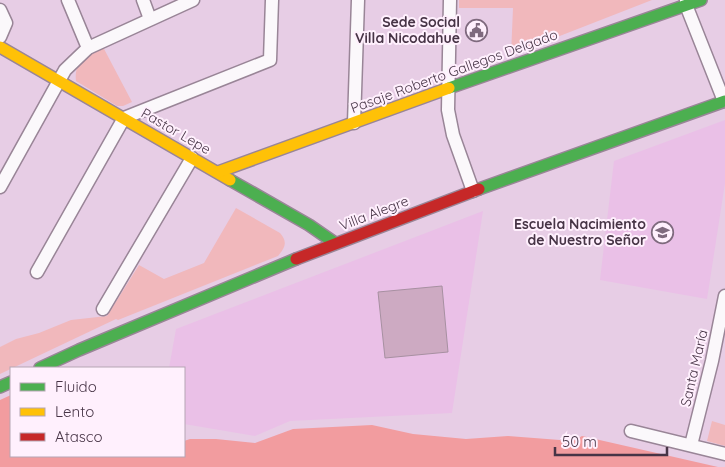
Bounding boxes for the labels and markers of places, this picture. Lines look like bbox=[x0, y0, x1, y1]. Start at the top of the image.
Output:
place label: Sede Social Villa Nicodahue bbox=[355, 13, 460, 47]
public building icon: Sede Social Villa Nicodahue bbox=[464, 18, 488, 42]
place label: Escuela Nacimiento de Nuestro Señor bbox=[514, 215, 646, 249]
school or university icon: Escuela Nacimiento de Nuestro Señor bbox=[650, 220, 674, 244]

